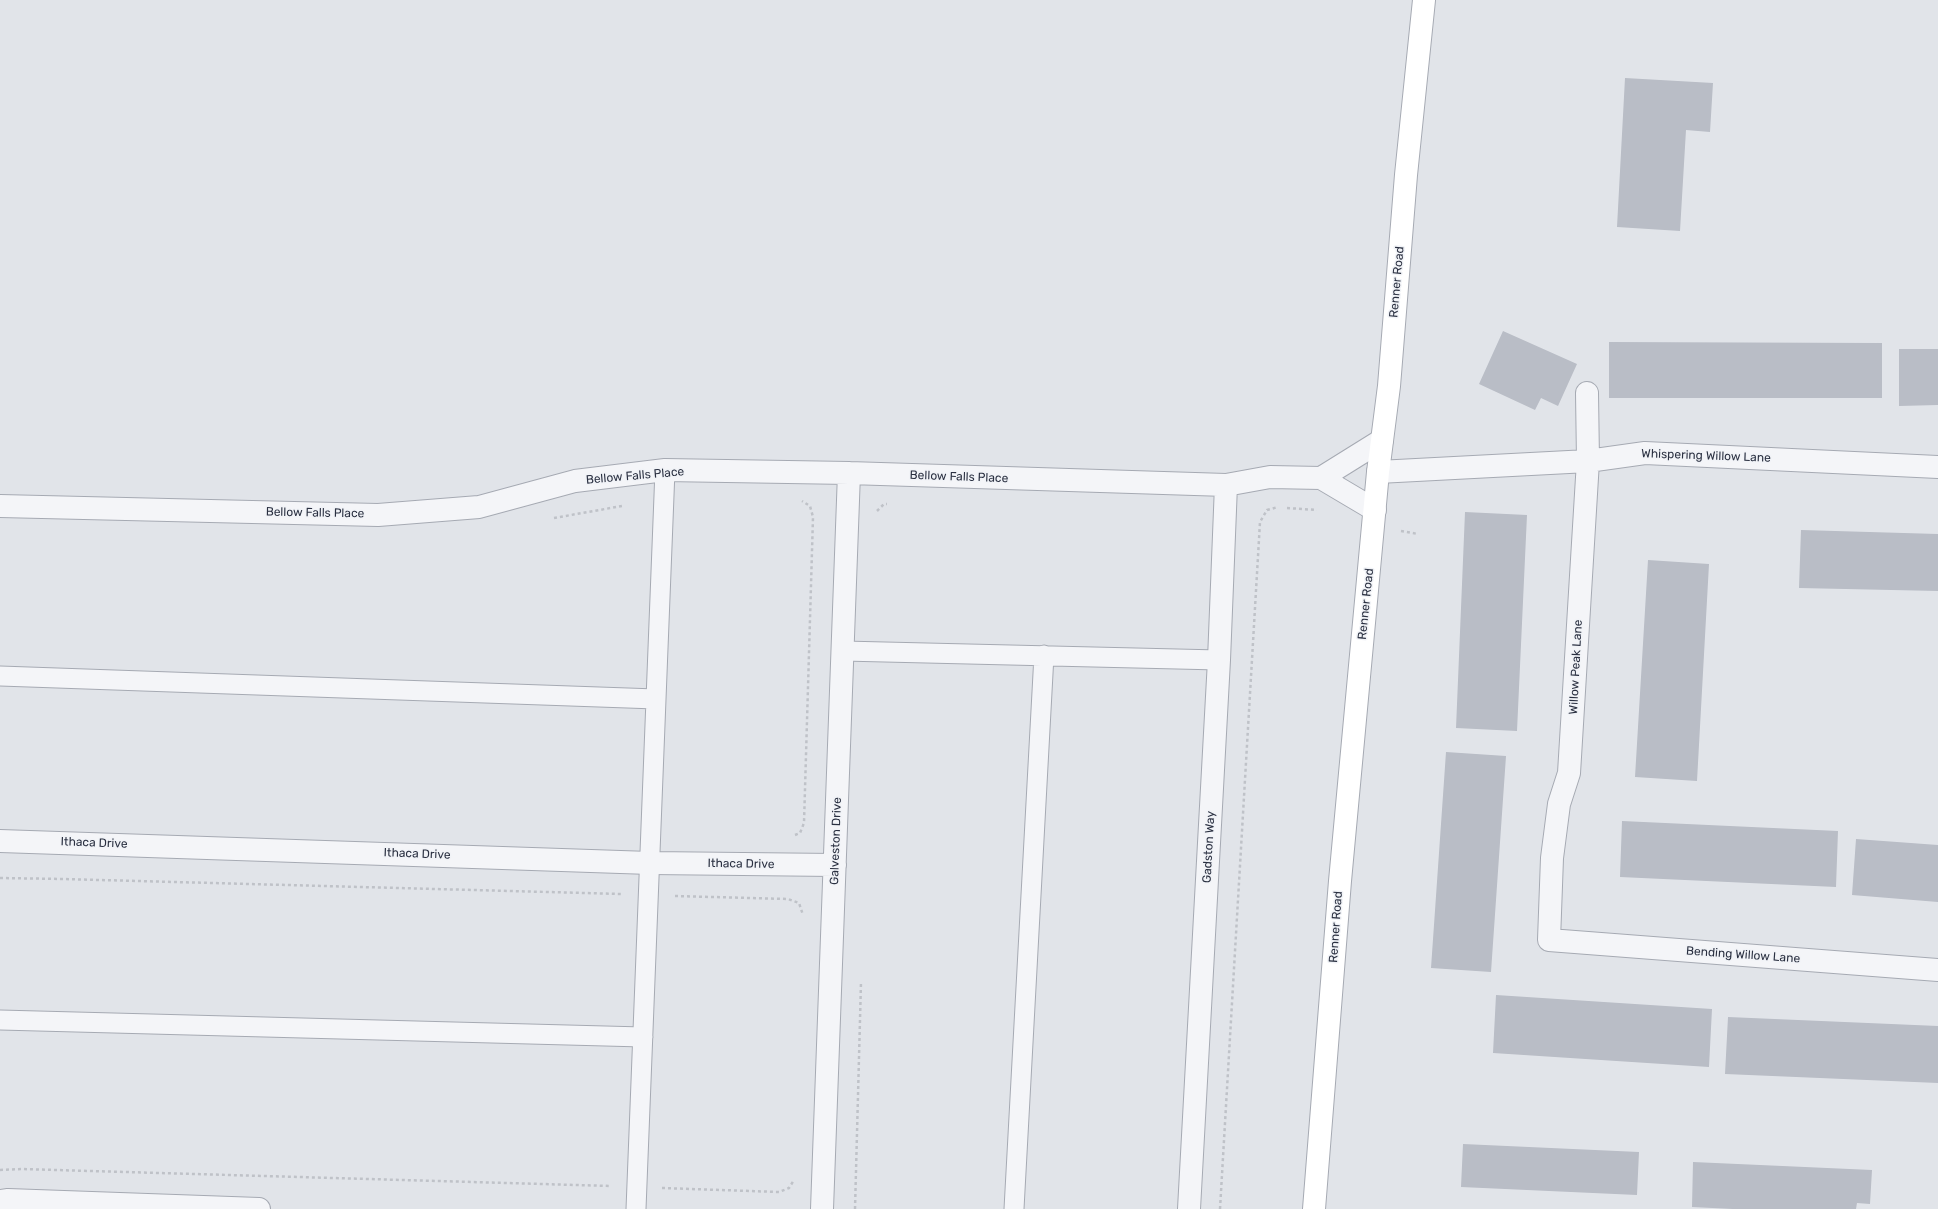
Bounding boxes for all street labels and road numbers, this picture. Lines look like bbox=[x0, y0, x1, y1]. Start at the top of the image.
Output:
street label: Renner Road bbox=[1387, 246, 1407, 318]
street label: Whispering Willow Lane bbox=[1641, 447, 1771, 465]
street label: Bellow Falls Place bbox=[585, 465, 685, 487]
street label: Bellow Falls Place bbox=[909, 468, 1009, 486]
street label: Bellow Falls Place bbox=[266, 505, 364, 521]
street label: Renner Road bbox=[1355, 568, 1377, 640]
street label: Willow Peak Lane bbox=[1566, 619, 1586, 715]
street label: Galveston Drive bbox=[827, 797, 845, 885]
street label: Gadston Way bbox=[1200, 811, 1218, 883]
street label: Ithaca Drive bbox=[60, 835, 128, 851]
street label: Ithaca Drive bbox=[383, 846, 451, 862]
street label: Ithaca Drive bbox=[707, 856, 775, 872]
street label: Renner Road bbox=[1326, 891, 1346, 963]
street label: Bending Willow Lane bbox=[1685, 944, 1801, 966]

